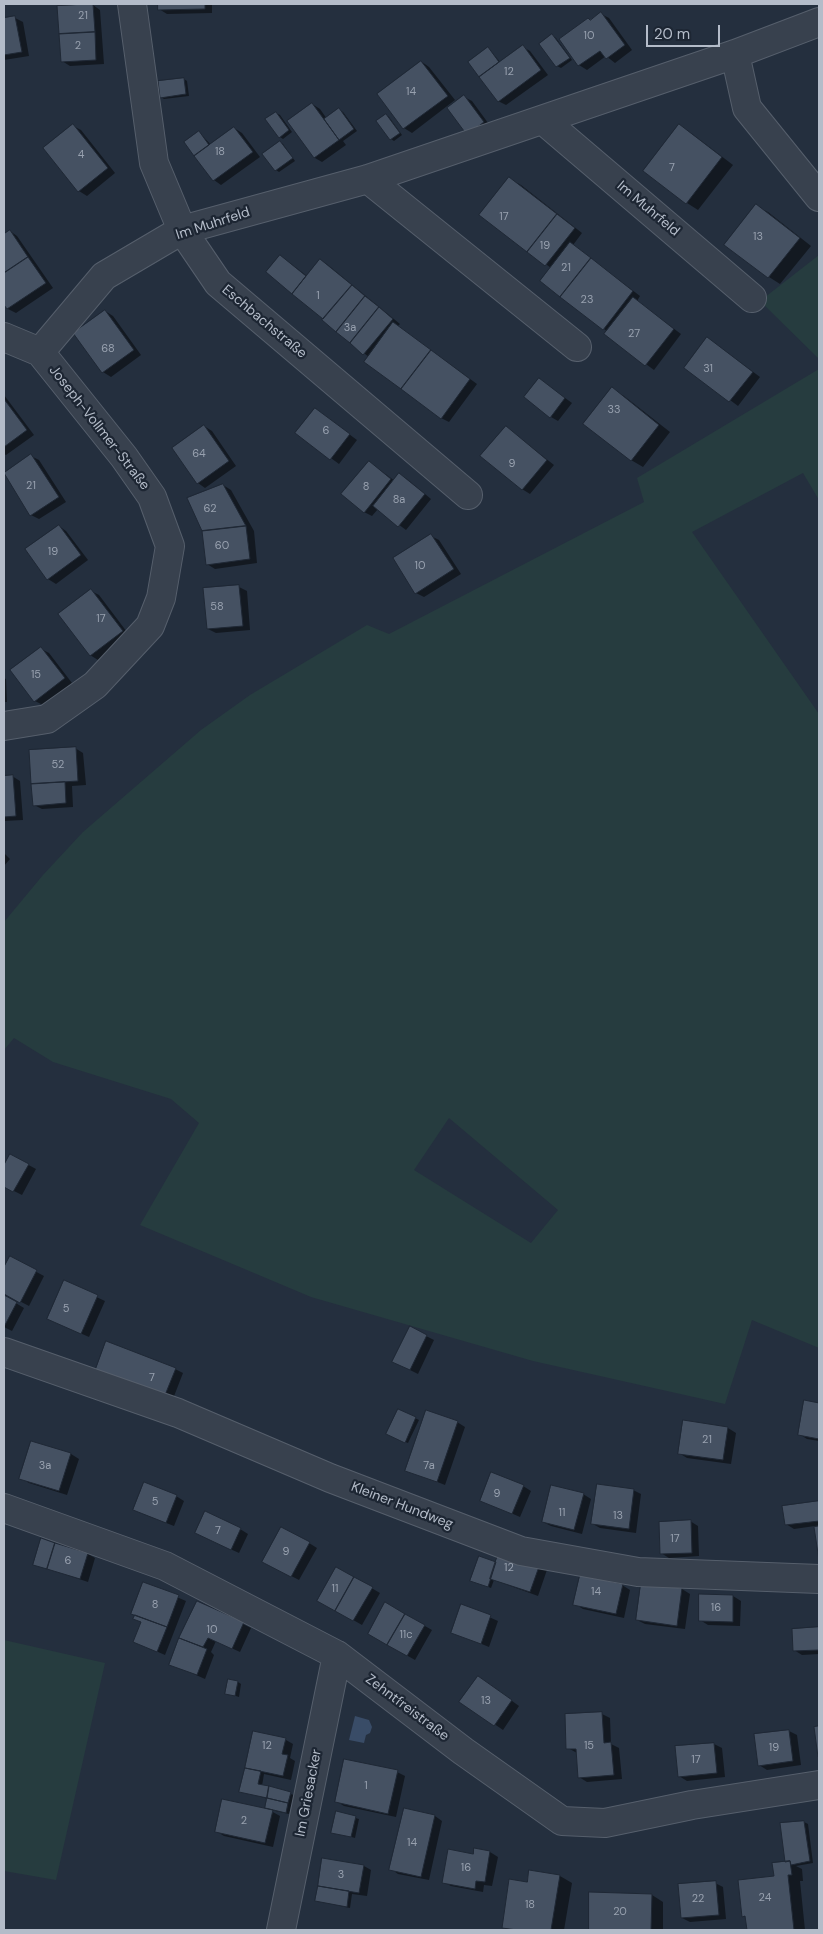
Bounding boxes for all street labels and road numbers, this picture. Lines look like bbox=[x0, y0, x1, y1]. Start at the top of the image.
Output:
street label: Im Muhrfeld bbox=[613, 178, 683, 240]
street label: Im Muhrfeld bbox=[174, 204, 252, 244]
street label: Eschbachstraße bbox=[218, 282, 310, 362]
street label: Joseph-Vollmer-Straße bbox=[45, 362, 153, 494]
street label: Kleiner Hundweg bbox=[349, 1479, 455, 1533]
street label: Zehntfreistraße bbox=[362, 1671, 452, 1745]
street label: Im Griesacker bbox=[292, 1748, 326, 1838]

